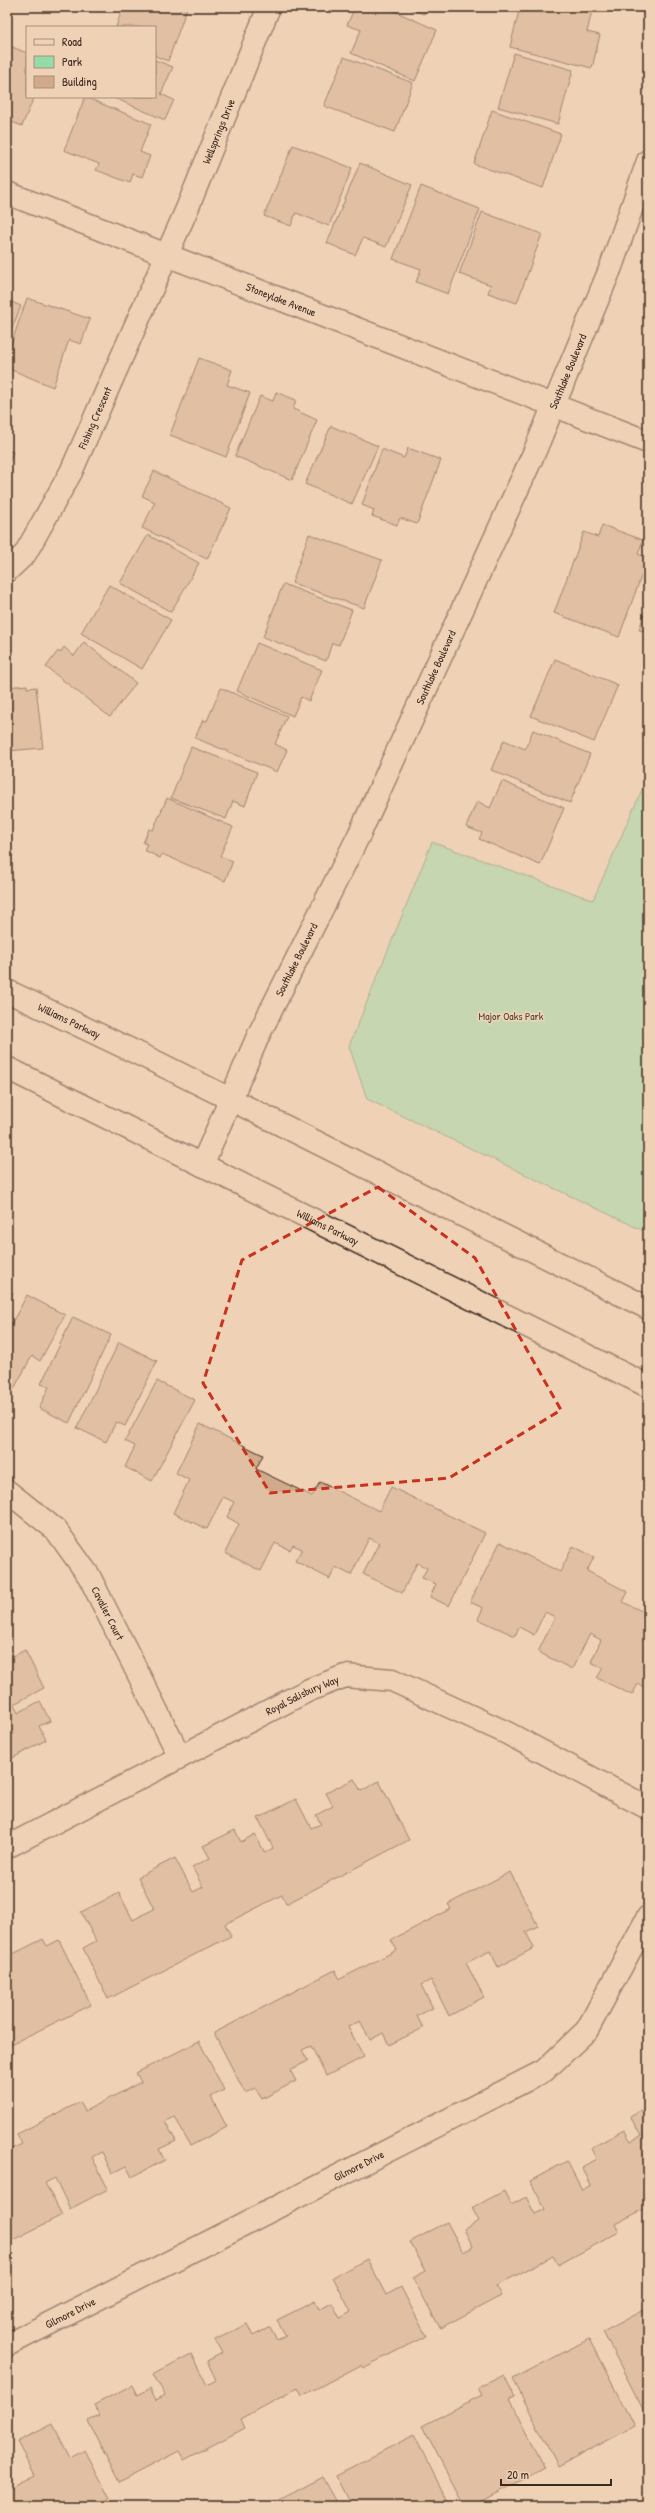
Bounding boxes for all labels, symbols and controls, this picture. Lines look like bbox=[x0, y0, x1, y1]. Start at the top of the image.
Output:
legend bbox=[26, 26, 156, 98]
text: Road bbox=[62, 33, 82, 50]
text: Park bbox=[62, 53, 82, 70]
text: Building bbox=[62, 73, 97, 90]
street label: Wellsprings Drive bbox=[199, 96, 238, 166]
street label: Stoneylake Avenue bbox=[244, 280, 319, 320]
street label: Southlake Boulevard bbox=[546, 331, 590, 411]
street label: Fishing Crescent bbox=[75, 384, 115, 452]
street label: Southlake Boulevard bbox=[413, 627, 459, 707]
street label: Southlake Boulevard bbox=[272, 920, 321, 999]
street label: Williams Parkway bbox=[36, 1000, 103, 1042]
park label: Major Oaks Park bbox=[479, 1009, 544, 1023]
street label: Williams Parkway bbox=[294, 1206, 361, 1249]
street label: Cavalier Court bbox=[88, 1584, 127, 1643]
street label: Royal Salisbury Way bbox=[263, 1672, 341, 1718]
street label: Gilmore Drive bbox=[331, 2147, 387, 2184]
street label: Gilmore Drive bbox=[43, 2294, 98, 2331]
scale bar bbox=[501, 2461, 611, 2487]
text: 20 m bbox=[507, 2466, 529, 2483]

